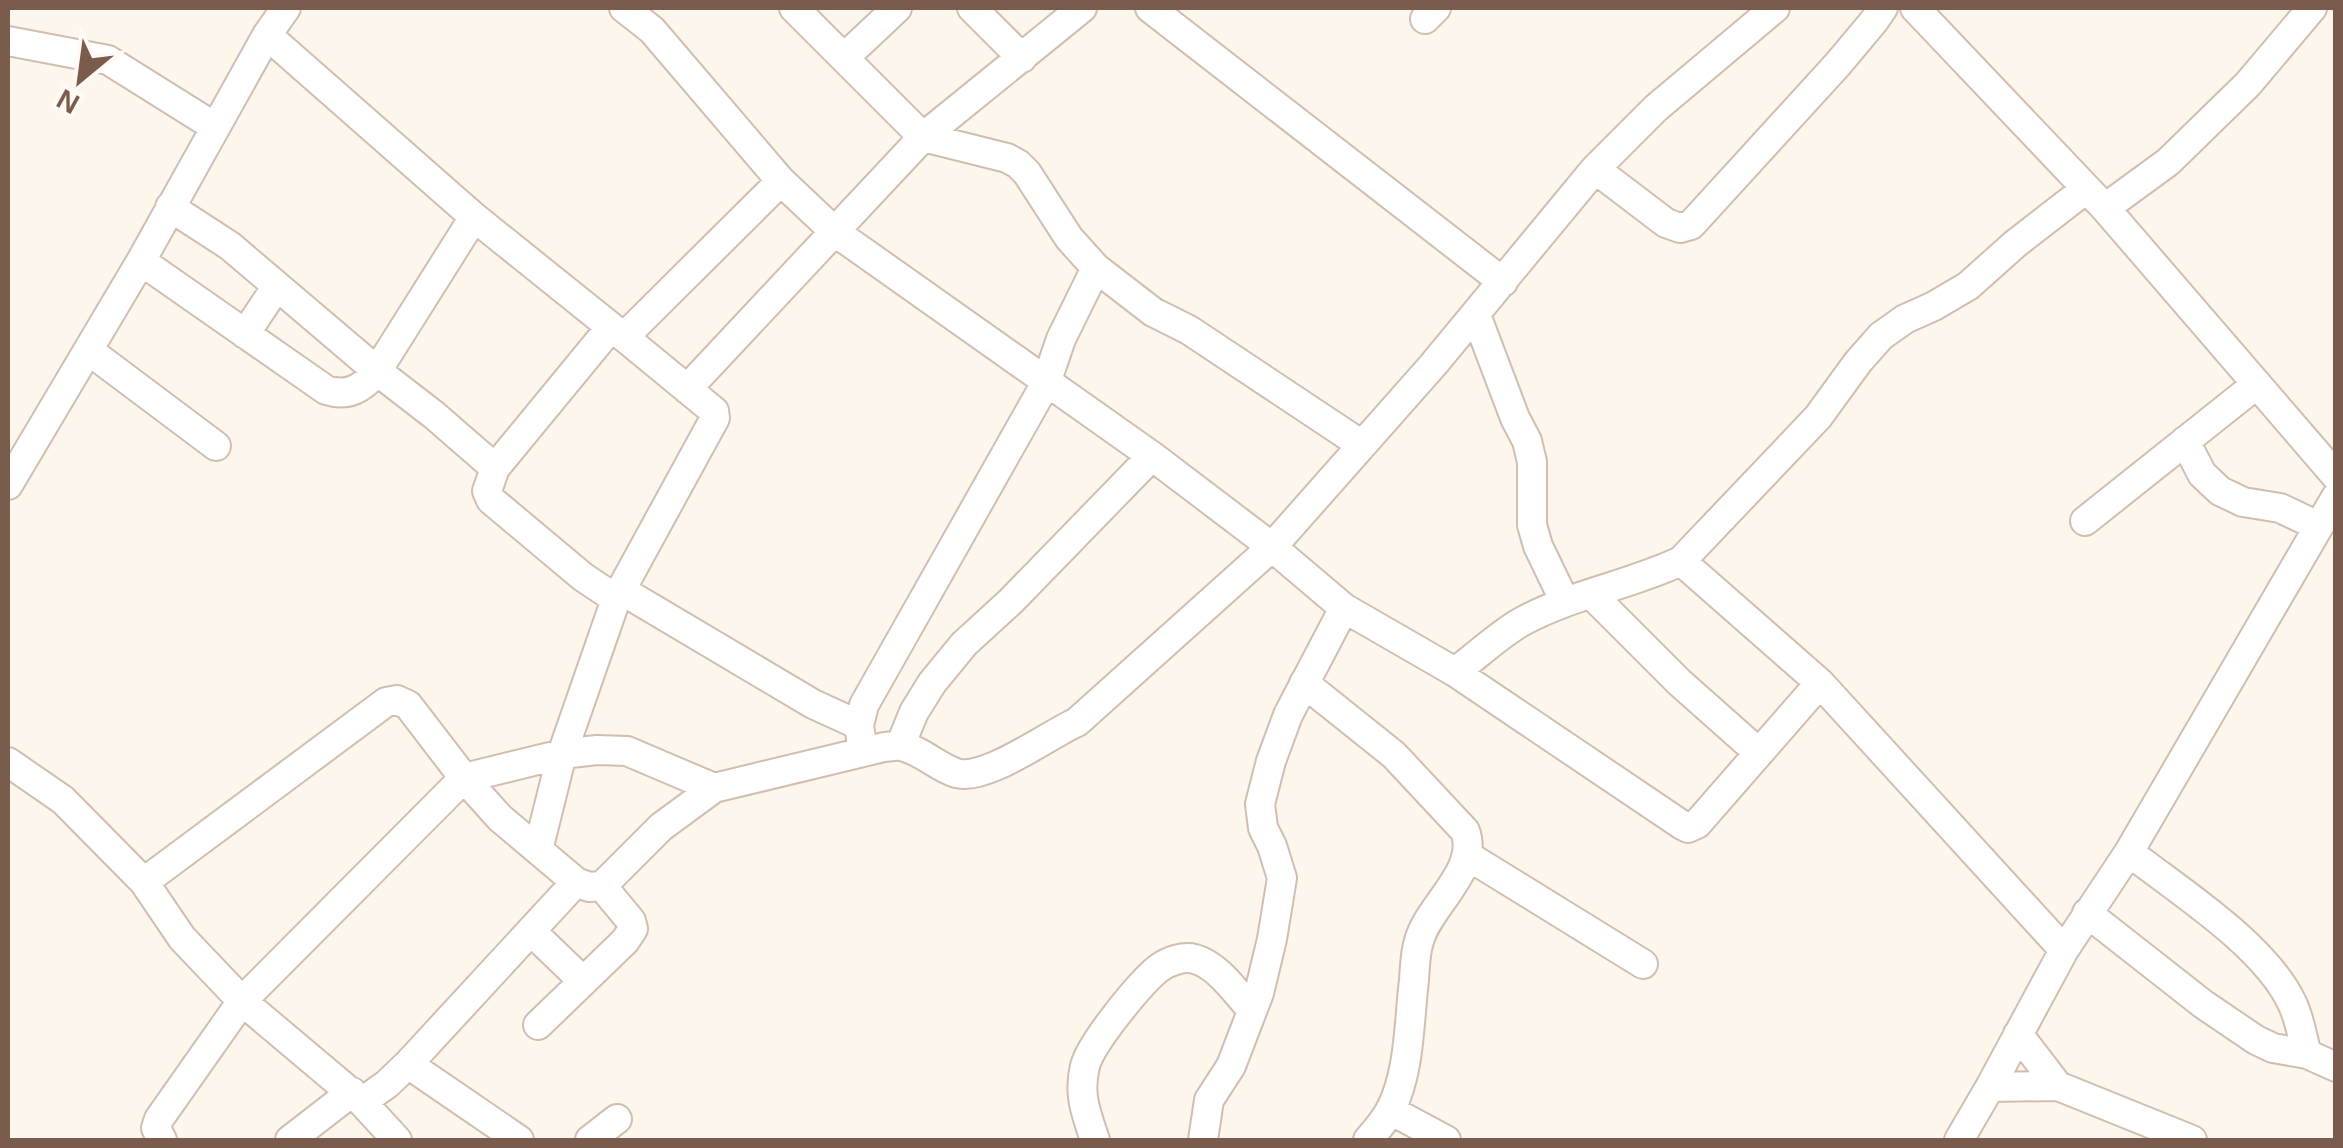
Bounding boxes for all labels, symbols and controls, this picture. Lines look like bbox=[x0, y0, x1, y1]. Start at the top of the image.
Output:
north arrow bbox=[30, 30, 130, 130]
text: N bbox=[52, 83, 84, 120]

